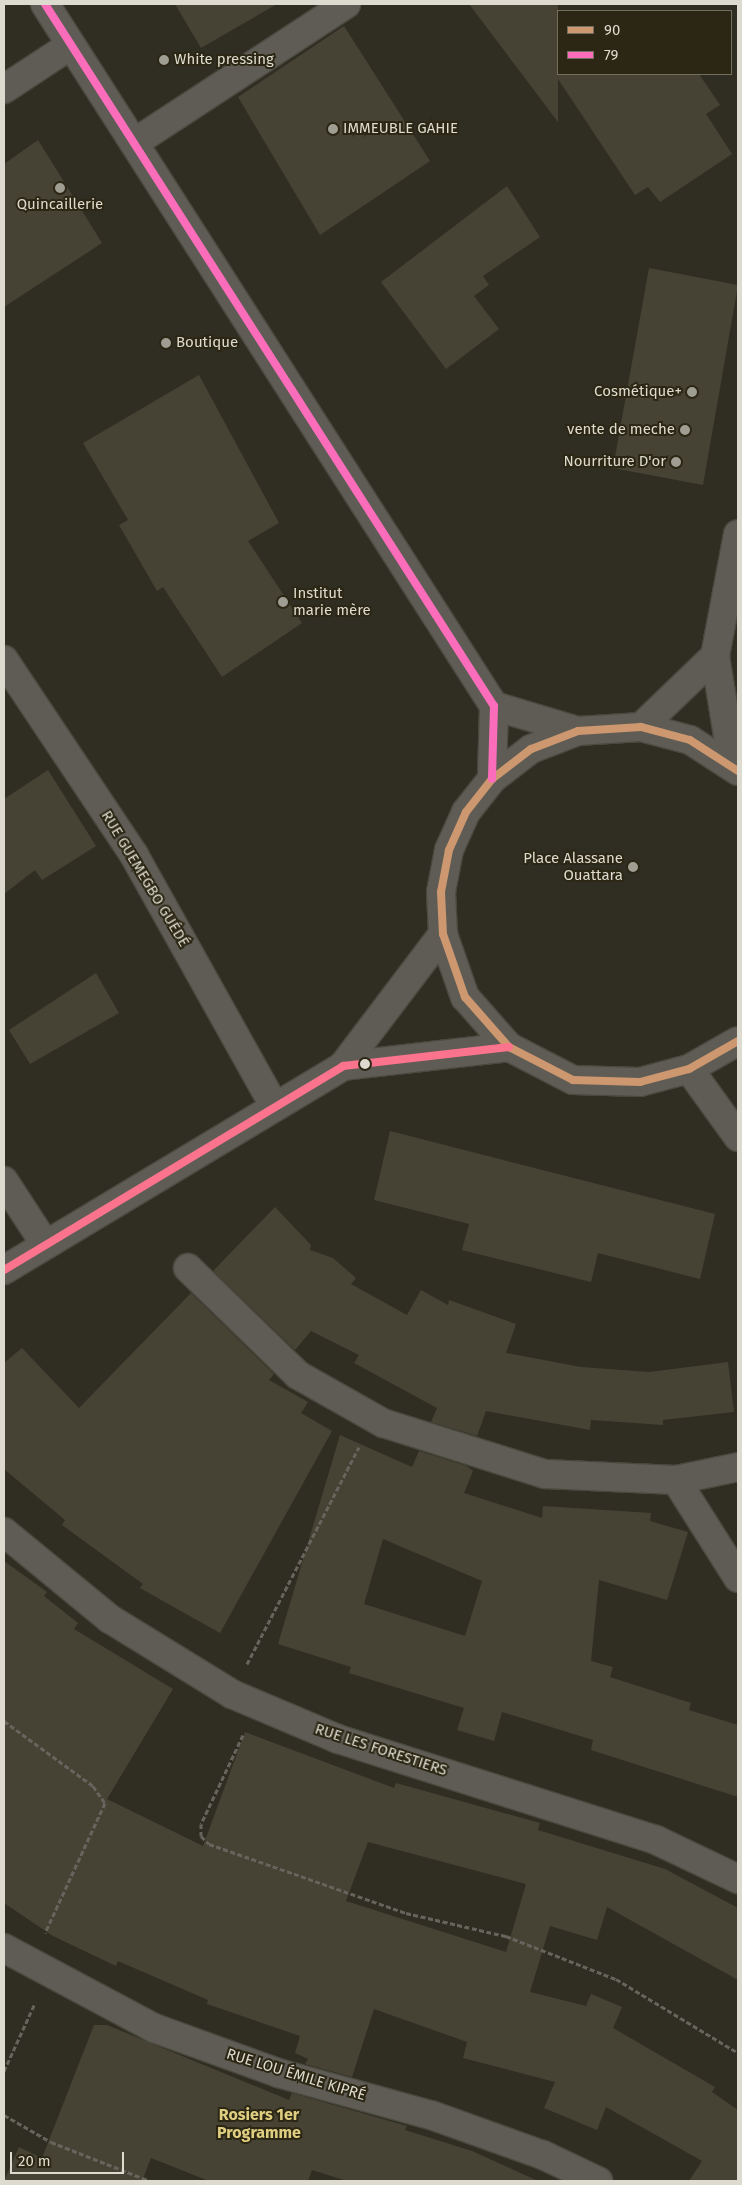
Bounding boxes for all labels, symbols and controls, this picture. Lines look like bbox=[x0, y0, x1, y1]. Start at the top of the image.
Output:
legend bbox=[557, 10, 732, 75]
text: 90 bbox=[604, 21, 620, 39]
text: 79 bbox=[604, 46, 618, 64]
place label: White pressing bbox=[174, 51, 274, 69]
marker: White pressing bbox=[158, 54, 170, 66]
place label: IMMEUBLE GAHIE bbox=[343, 120, 458, 138]
marker: IMMEUBLE GAHIE bbox=[327, 123, 339, 135]
marker: Quincaillerie bbox=[54, 182, 66, 194]
place label: Quincaillerie bbox=[17, 196, 103, 214]
place label: Boutique bbox=[176, 334, 238, 352]
marker: Boutique bbox=[160, 337, 172, 349]
place label: Cosmétique+ bbox=[594, 383, 682, 401]
marker: Cosmétique+ bbox=[686, 386, 698, 398]
place label: vente de meche bbox=[567, 421, 675, 439]
marker: vente de meche bbox=[679, 424, 691, 436]
place label: Nourriture D'or bbox=[563, 453, 666, 471]
marker: Nourriture D'or bbox=[670, 456, 682, 468]
place label: Institut marie mère bbox=[293, 584, 371, 619]
marker: Institut marie mère bbox=[277, 596, 289, 608]
street label: RUE GUEMEGBO GUÉDÉ bbox=[97, 808, 193, 950]
place label: Place Alassane Ouattara bbox=[523, 849, 623, 884]
marker: Place Alassane Ouattara bbox=[627, 861, 639, 873]
unlabelled marker bbox=[360, 1059, 370, 1069]
street label: RUE LES FORESTIERS bbox=[313, 1720, 449, 1780]
street label: RUE LOU ÉMILE KIPRÉ bbox=[224, 2045, 368, 2105]
district label: Rosiers 1er Programme bbox=[217, 2105, 301, 2143]
scale bar bbox=[12, 2142, 126, 2174]
text: 20 m bbox=[18, 2152, 51, 2170]

